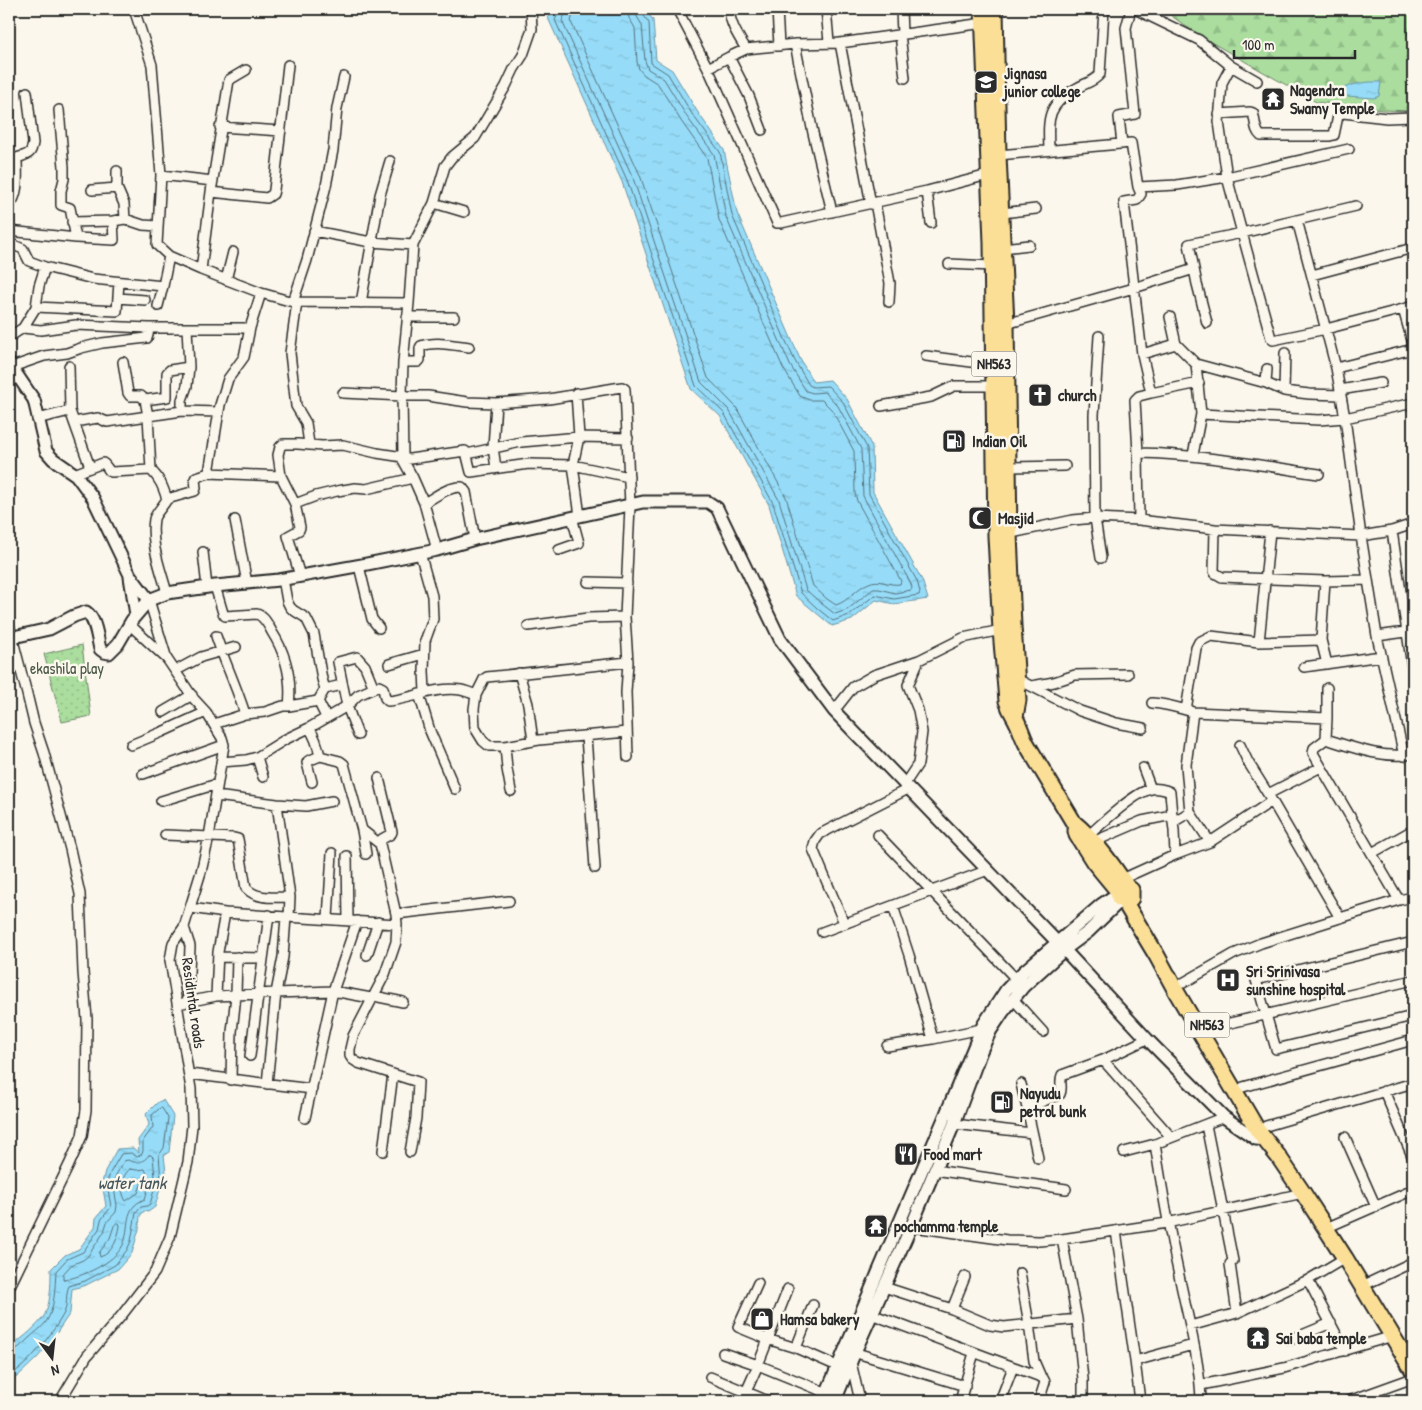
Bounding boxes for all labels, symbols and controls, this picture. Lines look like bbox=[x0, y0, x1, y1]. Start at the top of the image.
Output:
scale bar bbox=[1234, 28, 1356, 60]
text: 100 m bbox=[1242, 34, 1275, 55]
place label: Jignasa junior college bbox=[1002, 62, 1081, 103]
school or university icon: Jignasa junior college bbox=[973, 69, 999, 95]
place label: Nagendra Swamy Temple bbox=[1290, 79, 1375, 120]
temple icon: Nagendra Swamy Temple bbox=[1260, 86, 1286, 112]
road number: NH563 bbox=[972, 352, 1016, 376]
church icon: church bbox=[1027, 382, 1053, 408]
place label: church bbox=[1058, 384, 1097, 406]
fuel station icon: Indian Oil bbox=[941, 428, 967, 454]
place label: Indian Oil bbox=[972, 430, 1027, 452]
mosque icon: Masjid bbox=[967, 505, 993, 531]
place label: Masjid bbox=[998, 507, 1034, 529]
park label: ekashila play bbox=[30, 657, 104, 679]
street label: Residintal roads bbox=[177, 956, 211, 1050]
place label: Sri Srinivasa sunshine hospital bbox=[1246, 960, 1346, 1001]
hospital icon: Sri Srinivasa sunshine hospital bbox=[1215, 967, 1241, 993]
road number: NH563 bbox=[1184, 1012, 1230, 1038]
place label: Nayudu petrol bunk bbox=[1020, 1082, 1086, 1123]
fuel station icon: Nayudu petrol bunk bbox=[989, 1089, 1015, 1115]
restaurant icon: Food mart bbox=[893, 1141, 919, 1167]
place label: Food mart bbox=[923, 1143, 982, 1165]
water label: water tank bbox=[98, 1170, 168, 1195]
temple icon: pochamma temple bbox=[863, 1213, 889, 1239]
place label: pochamma temple bbox=[894, 1215, 999, 1238]
shop icon: Hamsa bakery bbox=[749, 1306, 775, 1332]
place label: Hamsa bakery bbox=[780, 1308, 860, 1331]
temple icon: Sai baba temple bbox=[1245, 1325, 1271, 1351]
place label: Sai baba temple bbox=[1276, 1327, 1367, 1350]
north arrow bbox=[28, 1332, 78, 1382]
text: N bbox=[49, 1361, 62, 1381]

